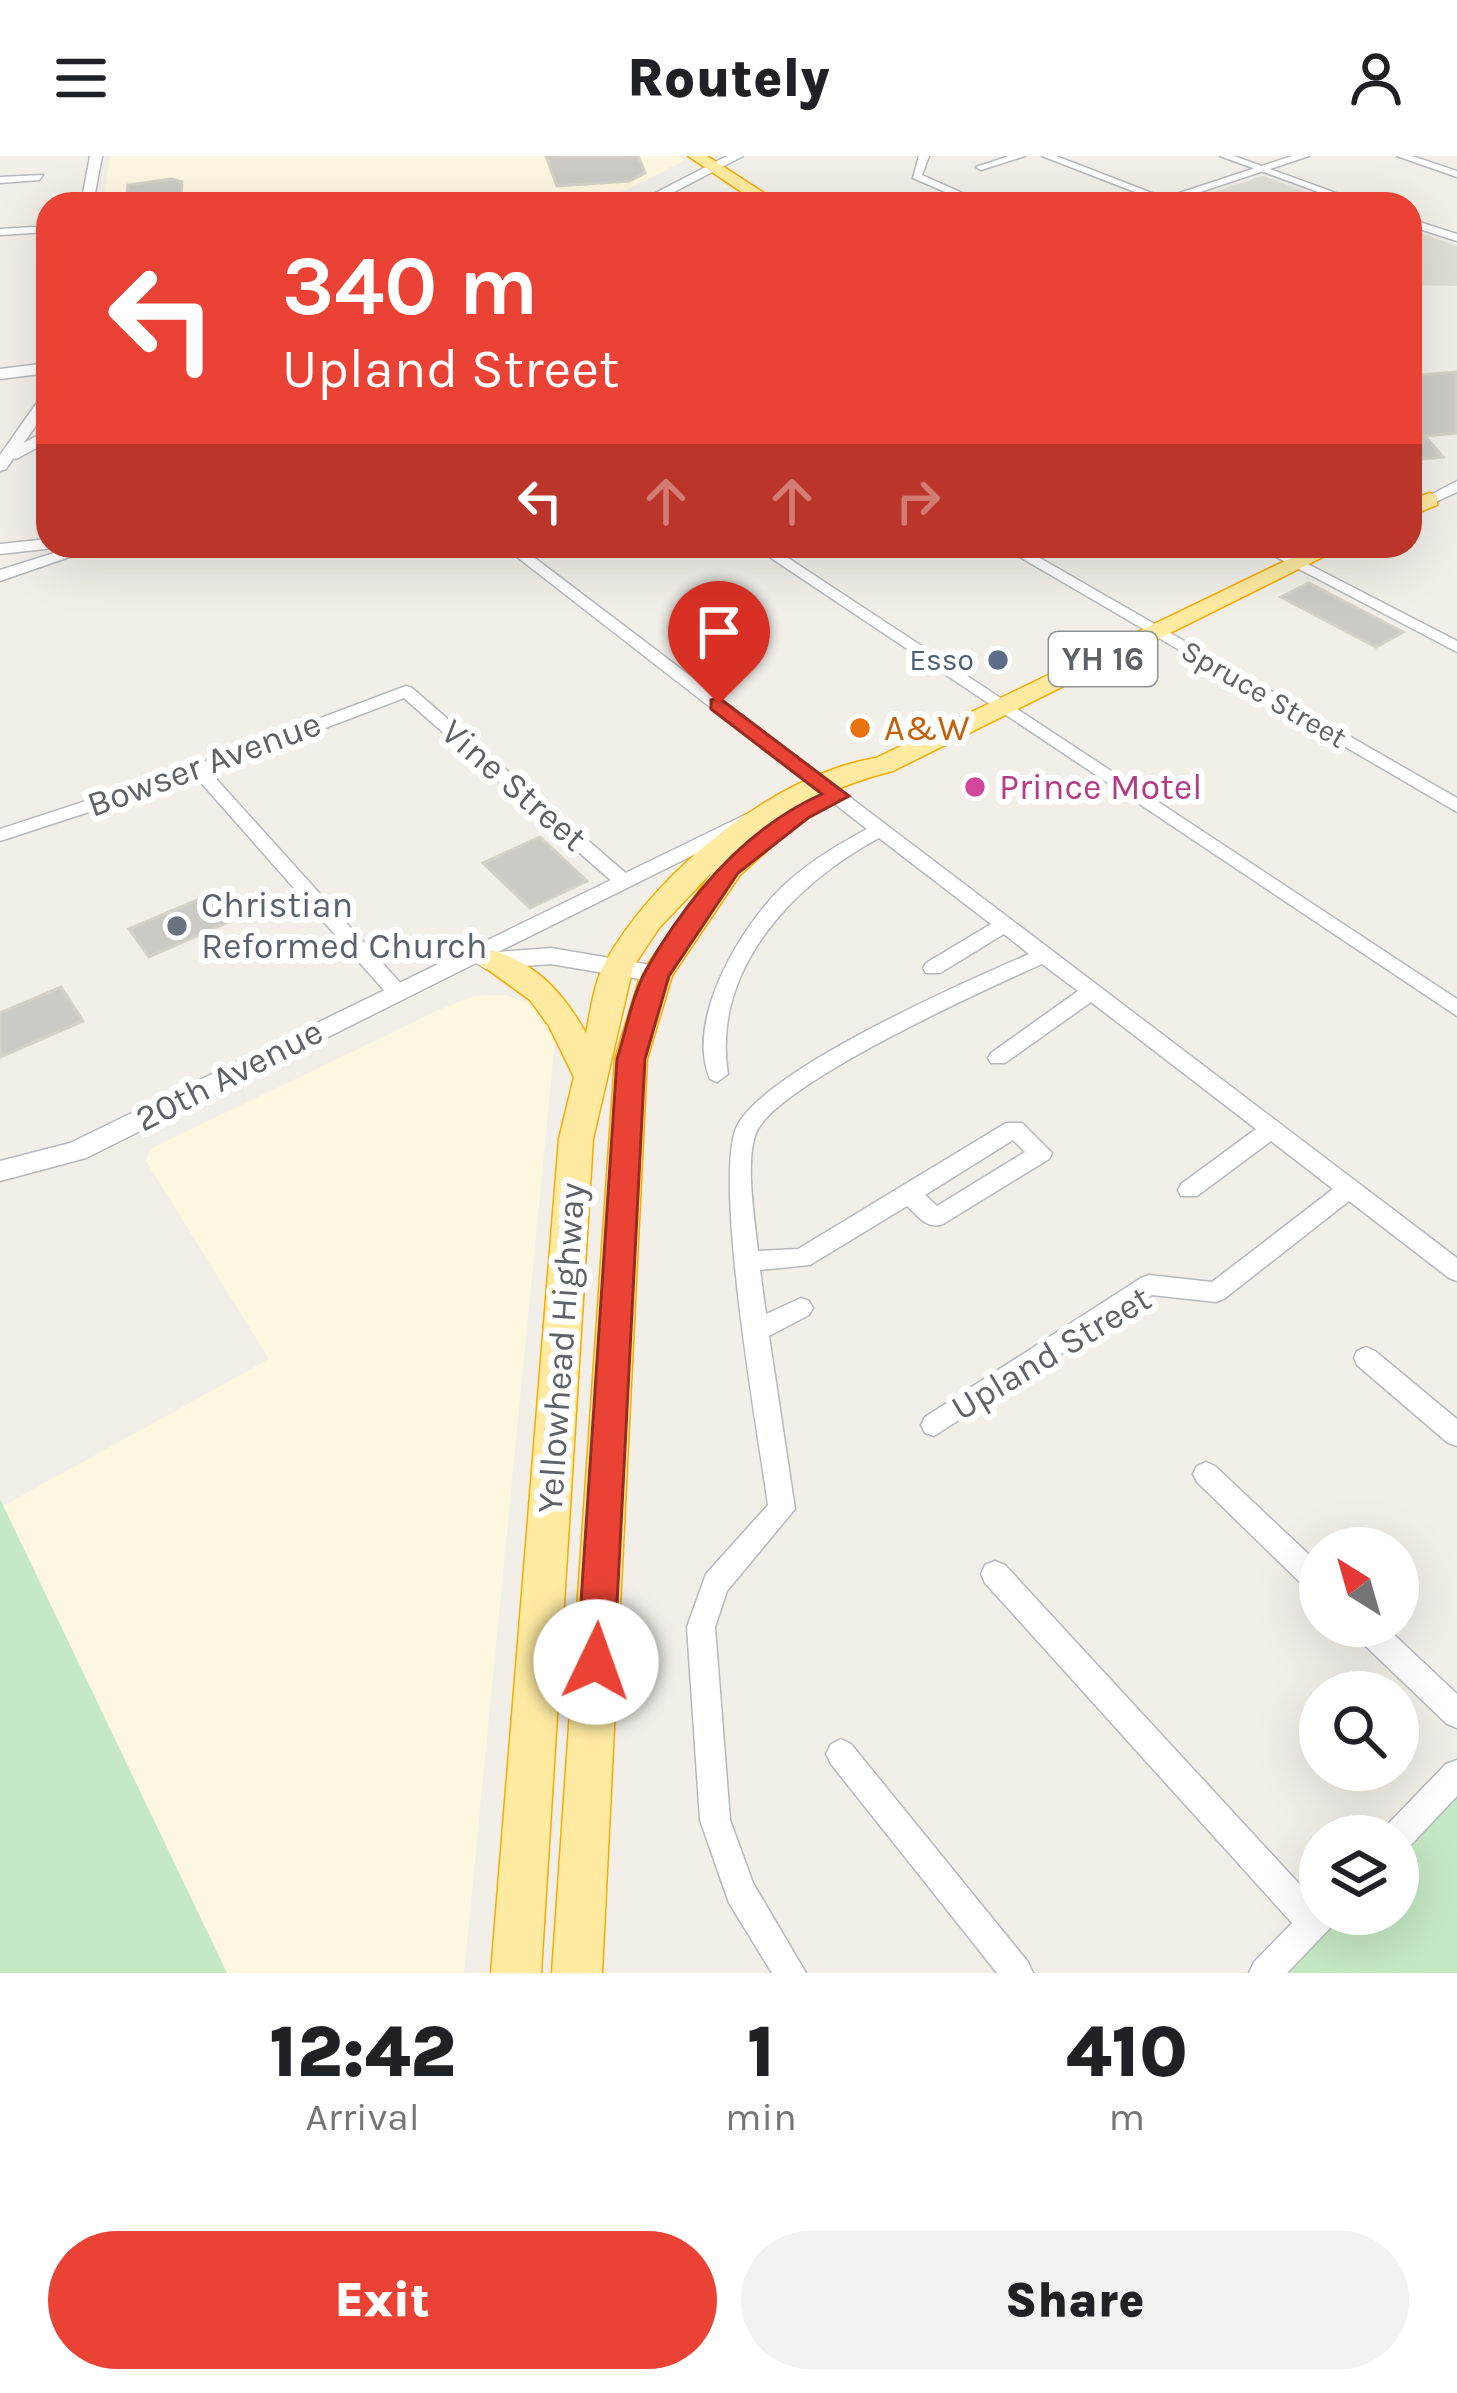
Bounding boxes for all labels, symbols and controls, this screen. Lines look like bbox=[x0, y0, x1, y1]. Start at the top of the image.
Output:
icon: menu bbox=[48, 45, 114, 111]
icon: person bbox=[1343, 45, 1409, 111]
text: Routely bbox=[627, 46, 830, 110]
text: 340 m bbox=[282, 237, 538, 335]
icon: left bbox=[84, 240, 240, 396]
text: Upland Street bbox=[282, 337, 619, 401]
icon: left bbox=[507, 468, 573, 534]
icon: ahead bbox=[633, 468, 699, 534]
icon: ahead bbox=[759, 468, 825, 534]
icon: right bbox=[885, 468, 951, 534]
pin bbox=[668, 581, 770, 704]
icon: arrive bbox=[686, 599, 752, 665]
road number: YH 16 bbox=[1049, 632, 1157, 686]
street label: Spruce Street bbox=[1175, 632, 1353, 756]
place label: Esso bbox=[909, 642, 974, 678]
marker: Esso bbox=[985, 647, 1011, 673]
street label: Bowser Avenue bbox=[81, 702, 327, 826]
place label: A&W bbox=[884, 707, 970, 749]
street label: Vine Street bbox=[433, 711, 595, 859]
marker: A&W bbox=[847, 715, 873, 741]
place label: Prince Motel bbox=[999, 766, 1202, 808]
marker: Prince Motel bbox=[962, 774, 988, 800]
place label: Christian Reformed Church bbox=[201, 884, 488, 967]
marker: Christian Reformed Church bbox=[164, 913, 190, 939]
street label: 20th Avenue bbox=[128, 1010, 330, 1140]
street label: Yellowhead Highway bbox=[528, 1181, 594, 1515]
street label: Upland Street bbox=[944, 1277, 1158, 1429]
north arrow bbox=[1299, 1527, 1419, 1647]
map controls bbox=[1299, 1527, 1419, 1935]
position arrow bbox=[533, 1599, 659, 1725]
button: search bbox=[1299, 1671, 1419, 1791]
button: layers bbox=[1299, 1815, 1419, 1935]
text: 12:42 bbox=[269, 2010, 456, 2094]
text: 1 bbox=[747, 2010, 775, 2094]
text: 410 bbox=[1066, 2010, 1188, 2094]
text: Arrival bbox=[305, 2094, 420, 2140]
text: min bbox=[725, 2094, 797, 2140]
text: m bbox=[1109, 2094, 1145, 2140]
button: Exit bbox=[48, 2231, 717, 2369]
button: Share bbox=[741, 2231, 1409, 2369]

